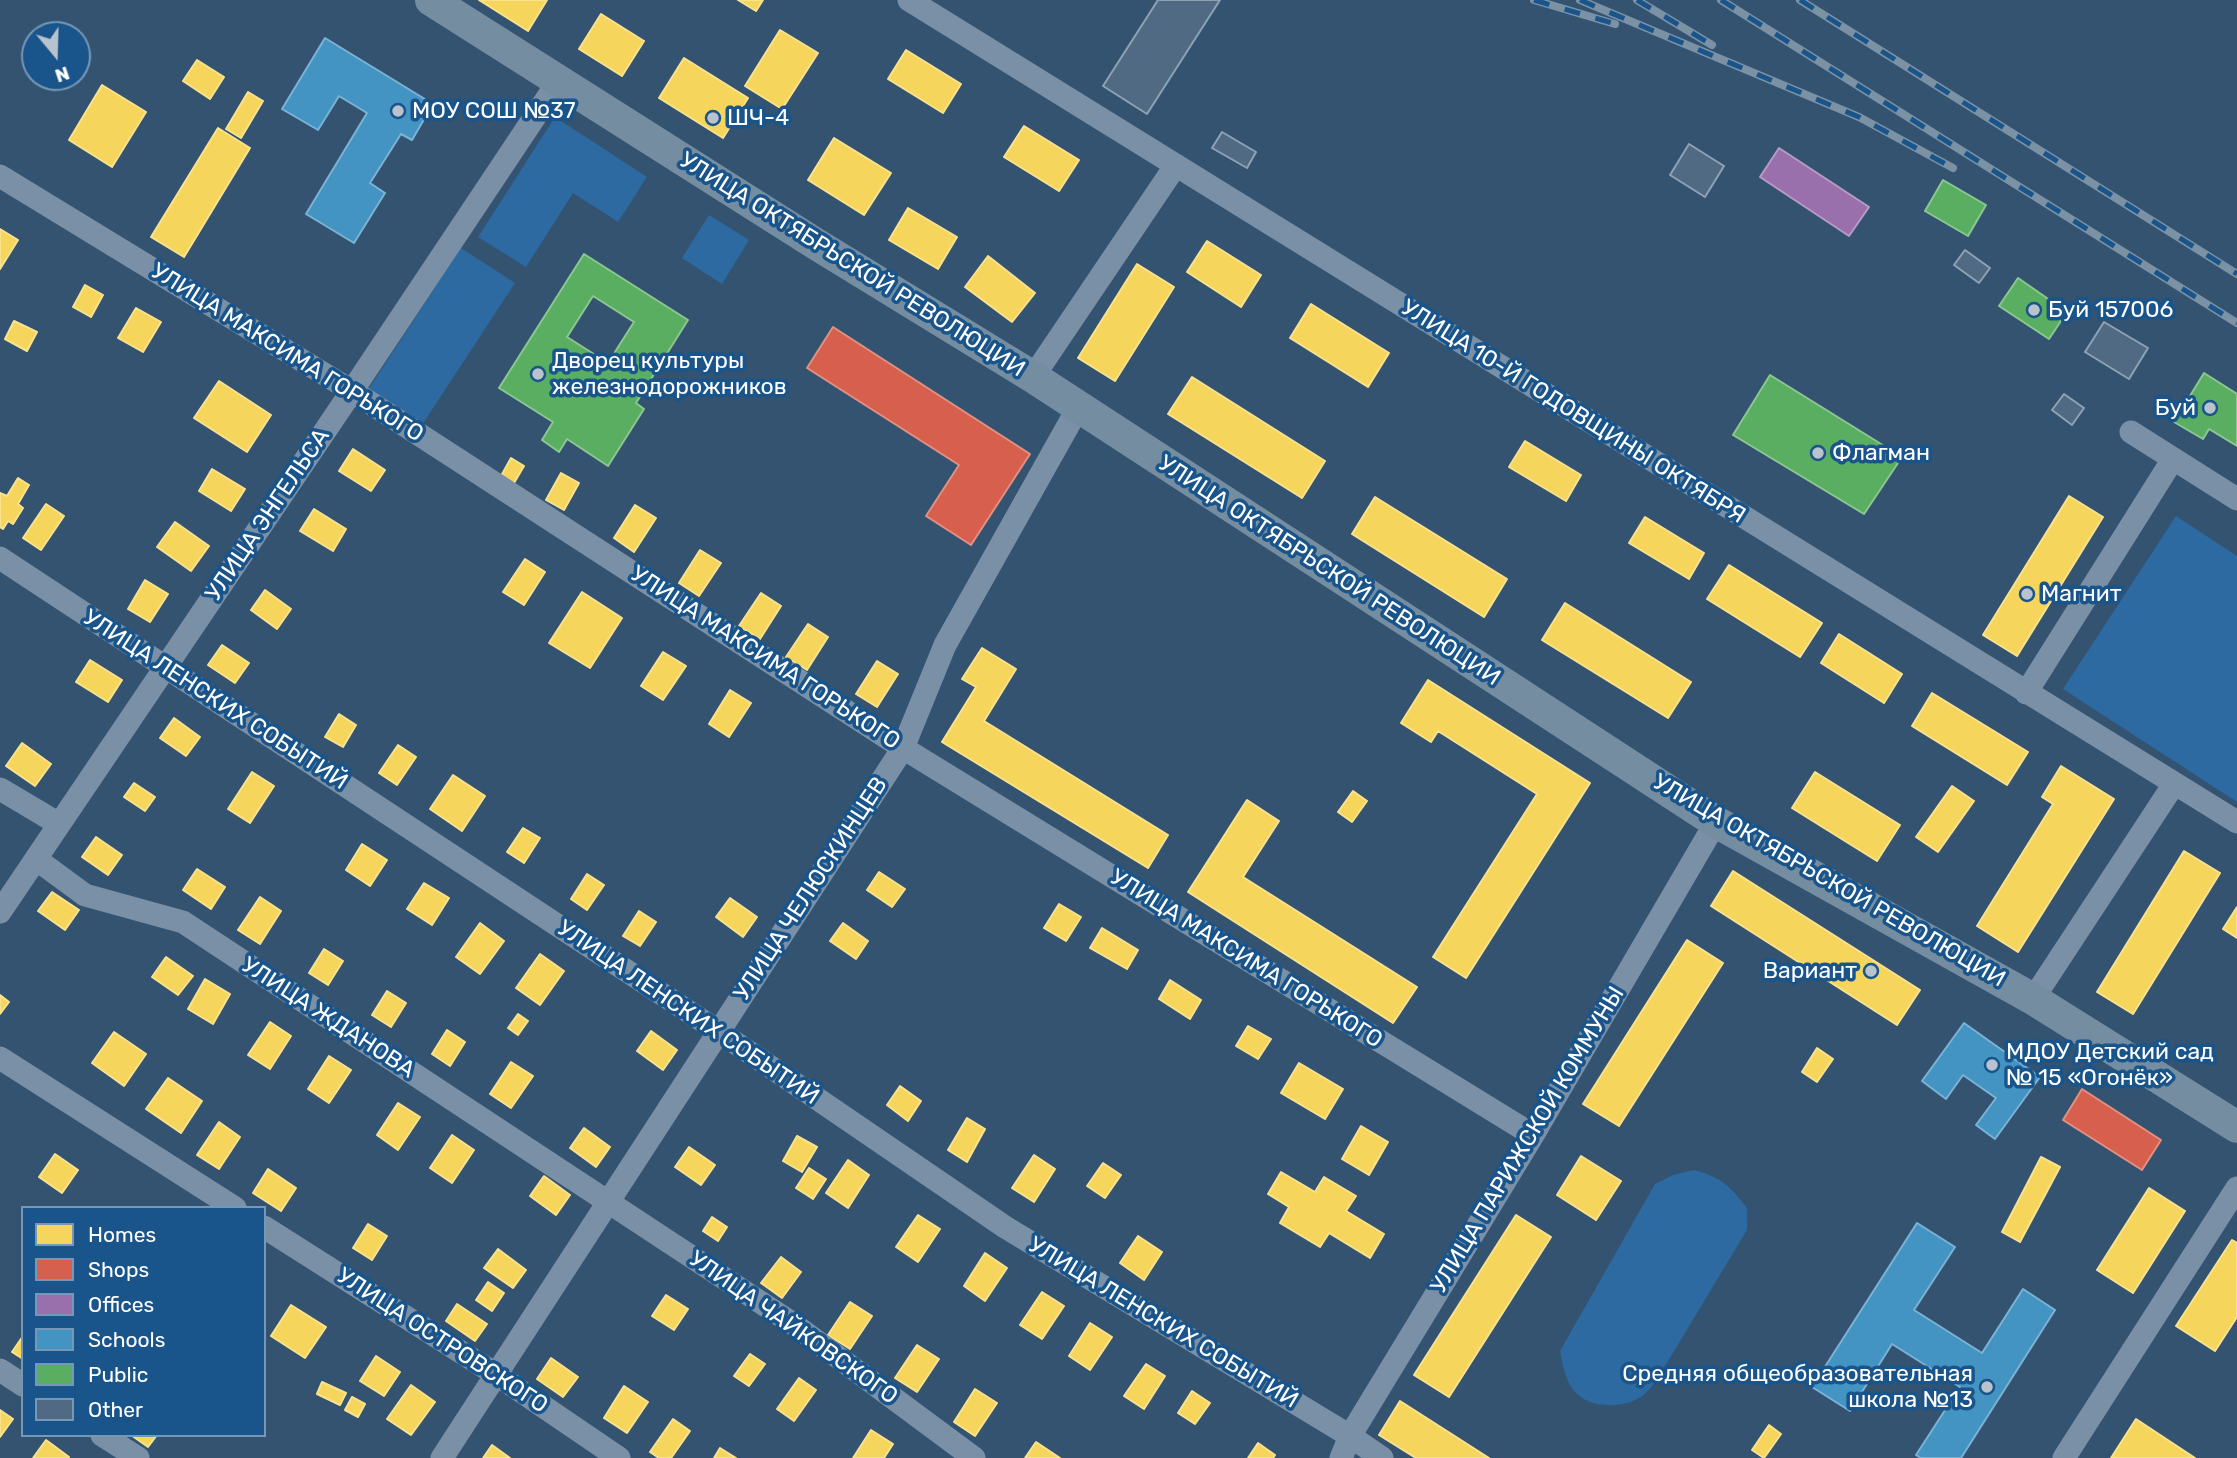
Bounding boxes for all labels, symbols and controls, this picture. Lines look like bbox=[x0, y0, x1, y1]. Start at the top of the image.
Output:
north arrow bbox=[21, 21, 91, 91]
text: N bbox=[52, 61, 73, 88]
place label: МОУ СОШ №37 bbox=[412, 97, 576, 125]
marker: МОУ СОШ №37 bbox=[390, 103, 406, 119]
place label: ШЧ-4 bbox=[727, 104, 789, 132]
marker: ШЧ-4 bbox=[705, 110, 721, 126]
street label: УЛИЦА ОКТЯБРЬСКОЙ РЕВОЛЮЦИИ bbox=[674, 147, 1030, 383]
street label: УЛИЦА МАКСИМА ГОРЬКОГО bbox=[146, 258, 428, 448]
street label: УЛИЦА 10-Й ГОДОВЩИНЫ ОКТЯБРЯ bbox=[1396, 294, 1750, 530]
place label: Буй 157006 bbox=[2048, 296, 2173, 324]
marker: Буй 157006 bbox=[2026, 302, 2042, 318]
place label: Дворец культуры железнодорожников bbox=[552, 347, 787, 401]
marker: Дворец культуры железнодорожников bbox=[530, 366, 546, 382]
place label: Буй bbox=[2155, 394, 2196, 422]
marker: Буй bbox=[2202, 400, 2218, 416]
street label: УЛИЦА ЭНГЕЛЬСА bbox=[200, 424, 336, 606]
place label: Флагман bbox=[1832, 439, 1930, 467]
marker: Флагман bbox=[1810, 445, 1826, 461]
street label: УЛИЦА ОКТЯБРЬСКОЙ РЕВОЛЮЦИИ bbox=[1153, 450, 1505, 692]
street label: УЛИЦА МАКСИМА ГОРЬКОГО bbox=[625, 560, 905, 756]
place label: Магнит bbox=[2041, 580, 2122, 608]
marker: Магнит bbox=[2019, 586, 2035, 602]
street label: УЛИЦА ЛЕНСКИХ СОБЫТИЙ bbox=[78, 604, 352, 796]
street label: УЛИЦА ОКТЯБРЬСКОЙ РЕВОЛЮЦИИ bbox=[1648, 769, 2010, 993]
street label: УЛИЦА ЧЕЛЮСКИНЦЕВ bbox=[728, 772, 894, 1006]
street label: УЛИЦА МАКСИМА ГОРЬКОГО bbox=[1105, 864, 1387, 1054]
street label: УЛИЦА ЛЕНСКИХ СОБЫТИЙ bbox=[552, 915, 824, 1111]
street label: УЛИЦА ЖДАНОВА bbox=[236, 952, 420, 1084]
place label: Вариант bbox=[1763, 957, 1857, 985]
marker: Вариант bbox=[1863, 963, 1879, 979]
street label: УЛИЦА ПАРИЖСКОЙ КОММУНЫ bbox=[1425, 982, 1631, 1298]
place label: МДОУ Детский сад № 15 «Огонёк» bbox=[2006, 1038, 2214, 1092]
marker: МДОУ Детский сад № 15 «Огонёк» bbox=[1984, 1057, 2000, 1073]
legend bbox=[21, 1206, 266, 1437]
text: Homes bbox=[88, 1222, 156, 1247]
street label: УЛИЦА ЛЕНСКИХ СОБЫТИЙ bbox=[1023, 1231, 1303, 1415]
street label: УЛИЦА ЧАЙКОВСКОГО bbox=[683, 1245, 903, 1411]
text: Shops bbox=[88, 1257, 149, 1282]
street label: УЛИЦА ОСТРОВСКОГО bbox=[331, 1262, 553, 1420]
text: Offices bbox=[88, 1292, 154, 1317]
text: Schools bbox=[88, 1327, 165, 1352]
place label: Средняя общеобразовательная школа №13 bbox=[1622, 1360, 1973, 1414]
text: Public bbox=[88, 1362, 148, 1387]
marker: Средняя общеобразовательная школа №13 bbox=[1979, 1379, 1995, 1395]
text: Other bbox=[88, 1397, 143, 1422]

